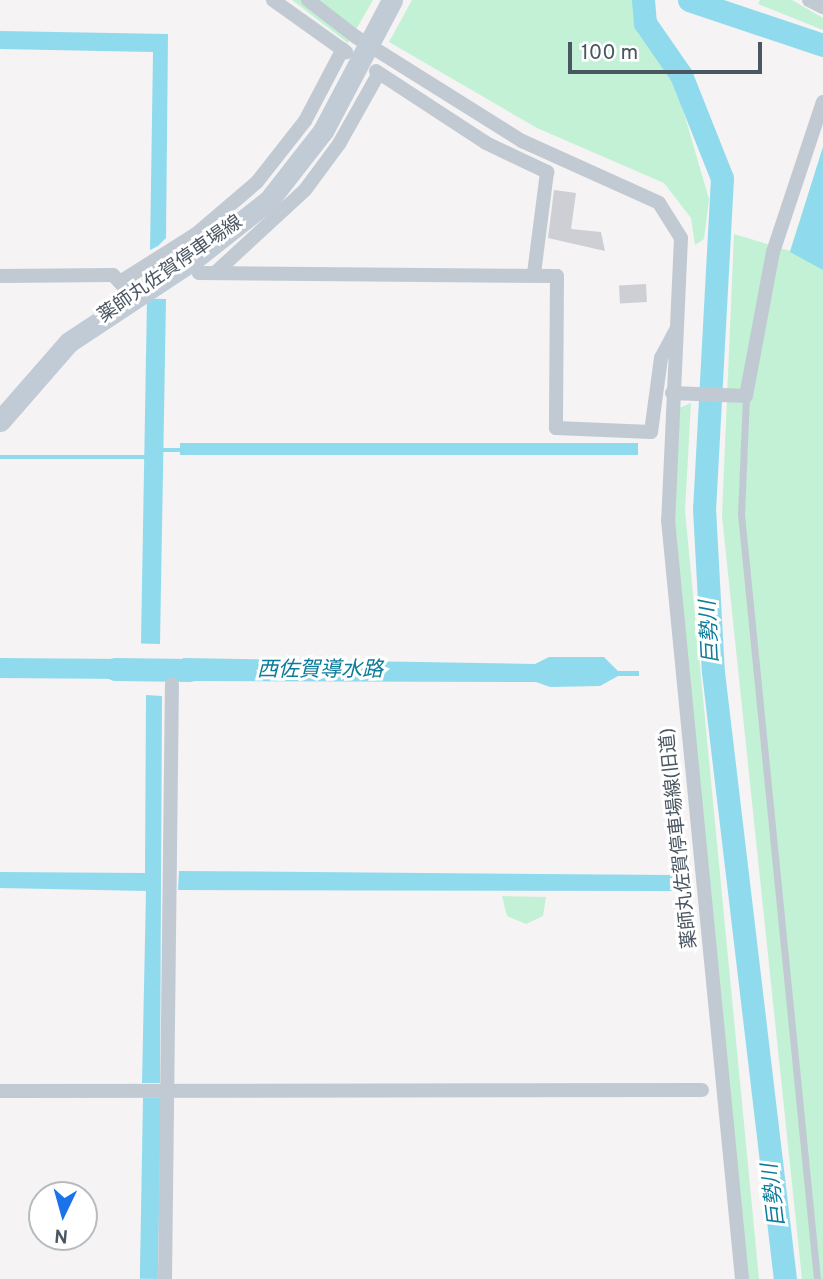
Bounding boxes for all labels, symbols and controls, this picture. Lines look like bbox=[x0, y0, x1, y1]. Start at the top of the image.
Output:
scale bar bbox=[571, 28, 765, 72]
text: 100 m bbox=[581, 40, 638, 67]
street label: 薬師丸佐賀停車場線 bbox=[94, 212, 248, 328]
water label: 巨勢川 bbox=[697, 600, 725, 664]
water label: 西佐賀導水路 bbox=[257, 658, 383, 684]
street label: 薬師丸佐賀停車場線(旧道) bbox=[657, 726, 703, 950]
water label: 巨勢川 bbox=[759, 1162, 791, 1228]
north arrow bbox=[28, 1181, 98, 1251]
text: N bbox=[53, 1222, 69, 1247]

